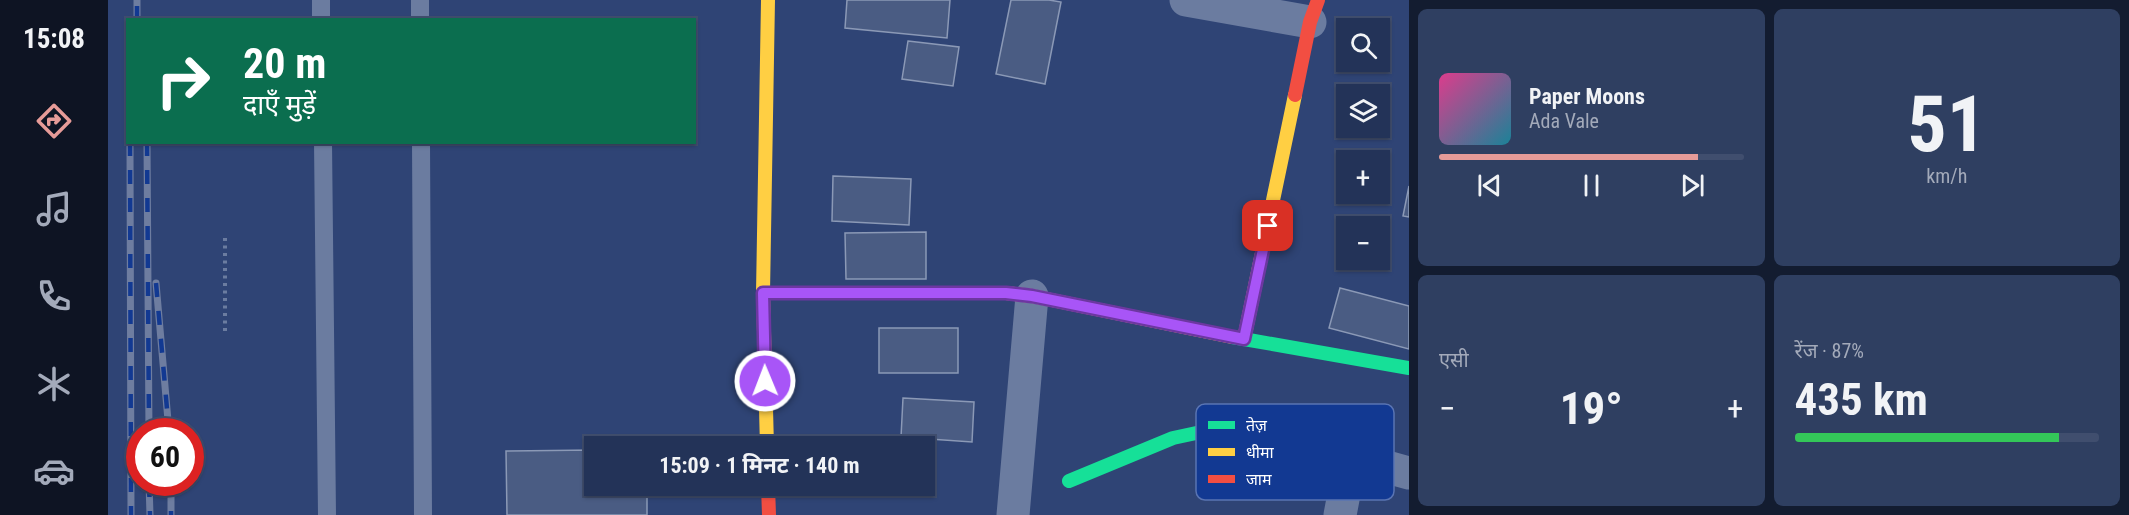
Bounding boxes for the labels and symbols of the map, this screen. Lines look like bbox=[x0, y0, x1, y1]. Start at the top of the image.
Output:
pin bbox=[1242, 200, 1293, 251]
position arrow bbox=[733, 349, 797, 413]
legend bbox=[1196, 404, 1394, 500]
text: तेज़ bbox=[1246, 416, 1268, 435]
speed limit sign: 60 bbox=[126, 418, 204, 496]
text: धीमा bbox=[1246, 443, 1275, 462]
text: जाम bbox=[1246, 470, 1272, 489]

